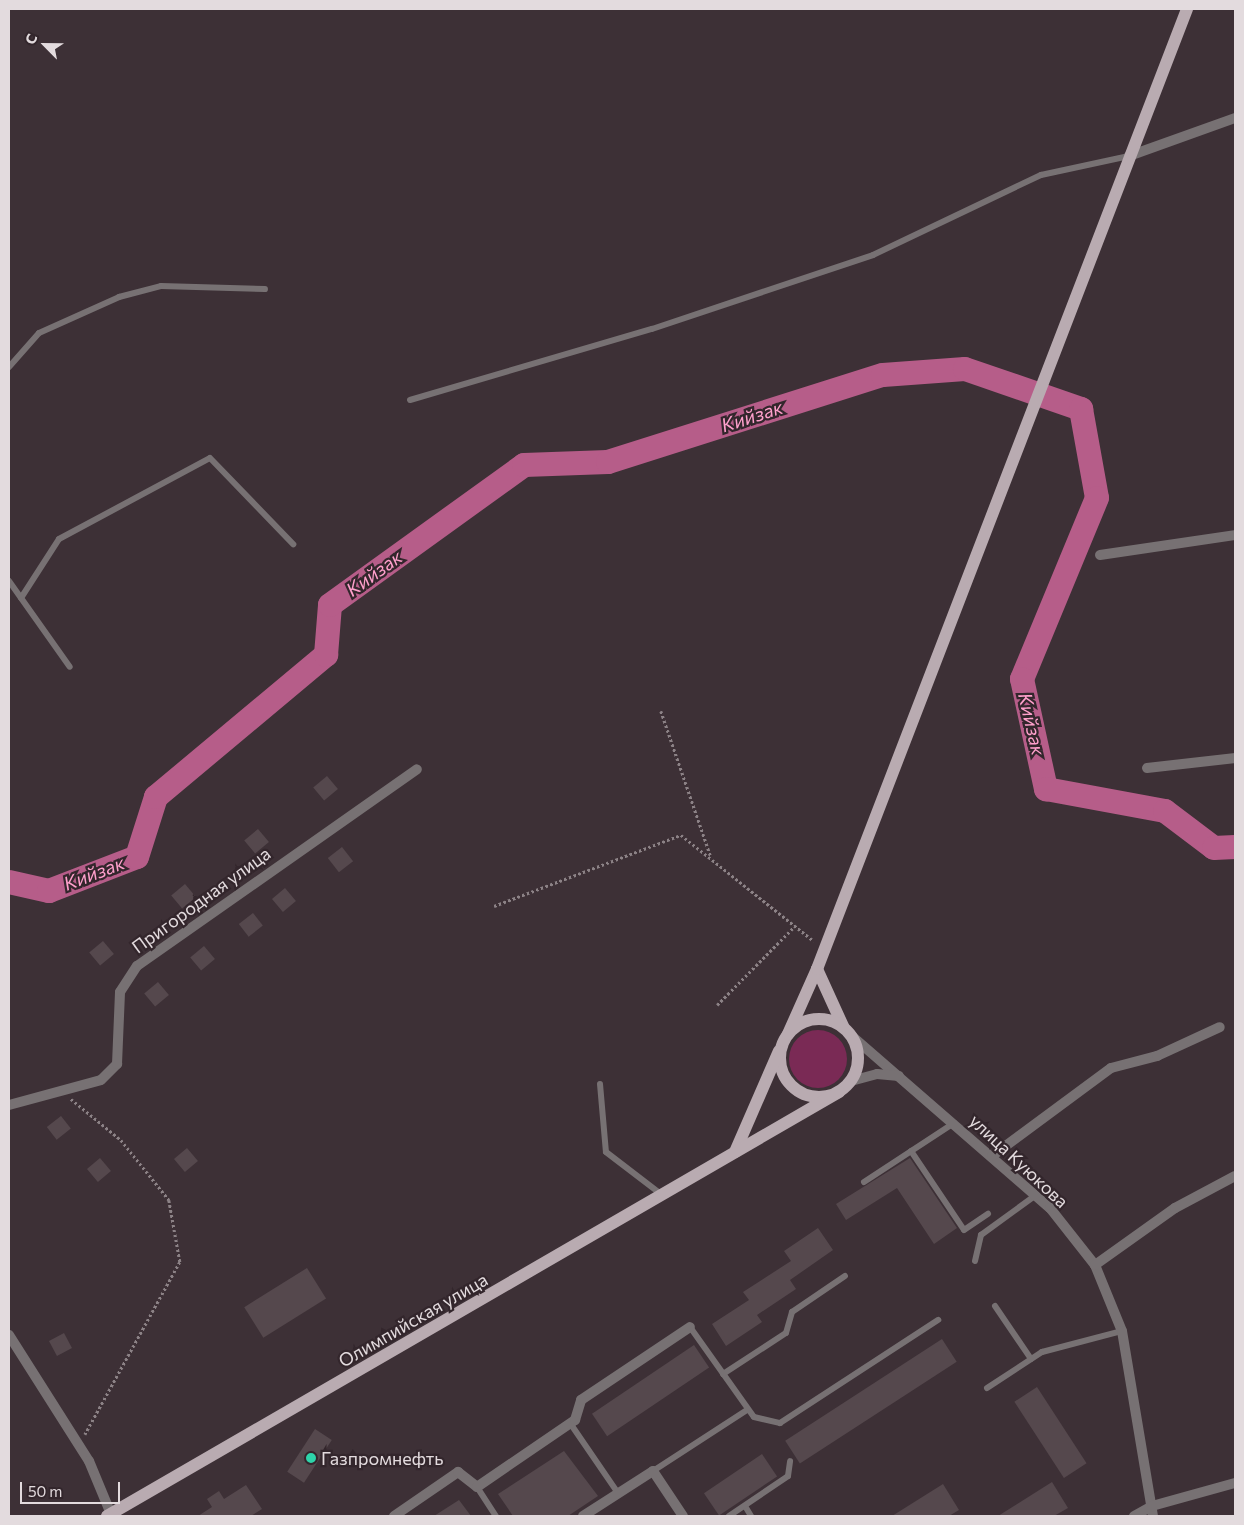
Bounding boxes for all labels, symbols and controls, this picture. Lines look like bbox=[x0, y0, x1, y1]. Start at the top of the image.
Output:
north arrow bbox=[20, 20, 70, 70]
text: С bbox=[21, 31, 40, 47]
water label: Кийзак bbox=[718, 395, 786, 437]
water label: Кийзак bbox=[342, 545, 406, 601]
water label: Кийзак bbox=[1014, 690, 1050, 758]
street label: Пригородная улица bbox=[127, 842, 275, 958]
water label: Кийзак bbox=[60, 851, 128, 895]
street label: улица Куюкова bbox=[965, 1110, 1073, 1212]
street label: Олимпийская улица bbox=[334, 1268, 492, 1372]
place label: Газпромнефть bbox=[321, 1447, 443, 1469]
marker: Газпромнефть bbox=[305, 1452, 317, 1464]
scale bar bbox=[22, 1472, 122, 1504]
text: 50 m bbox=[28, 1482, 62, 1500]

